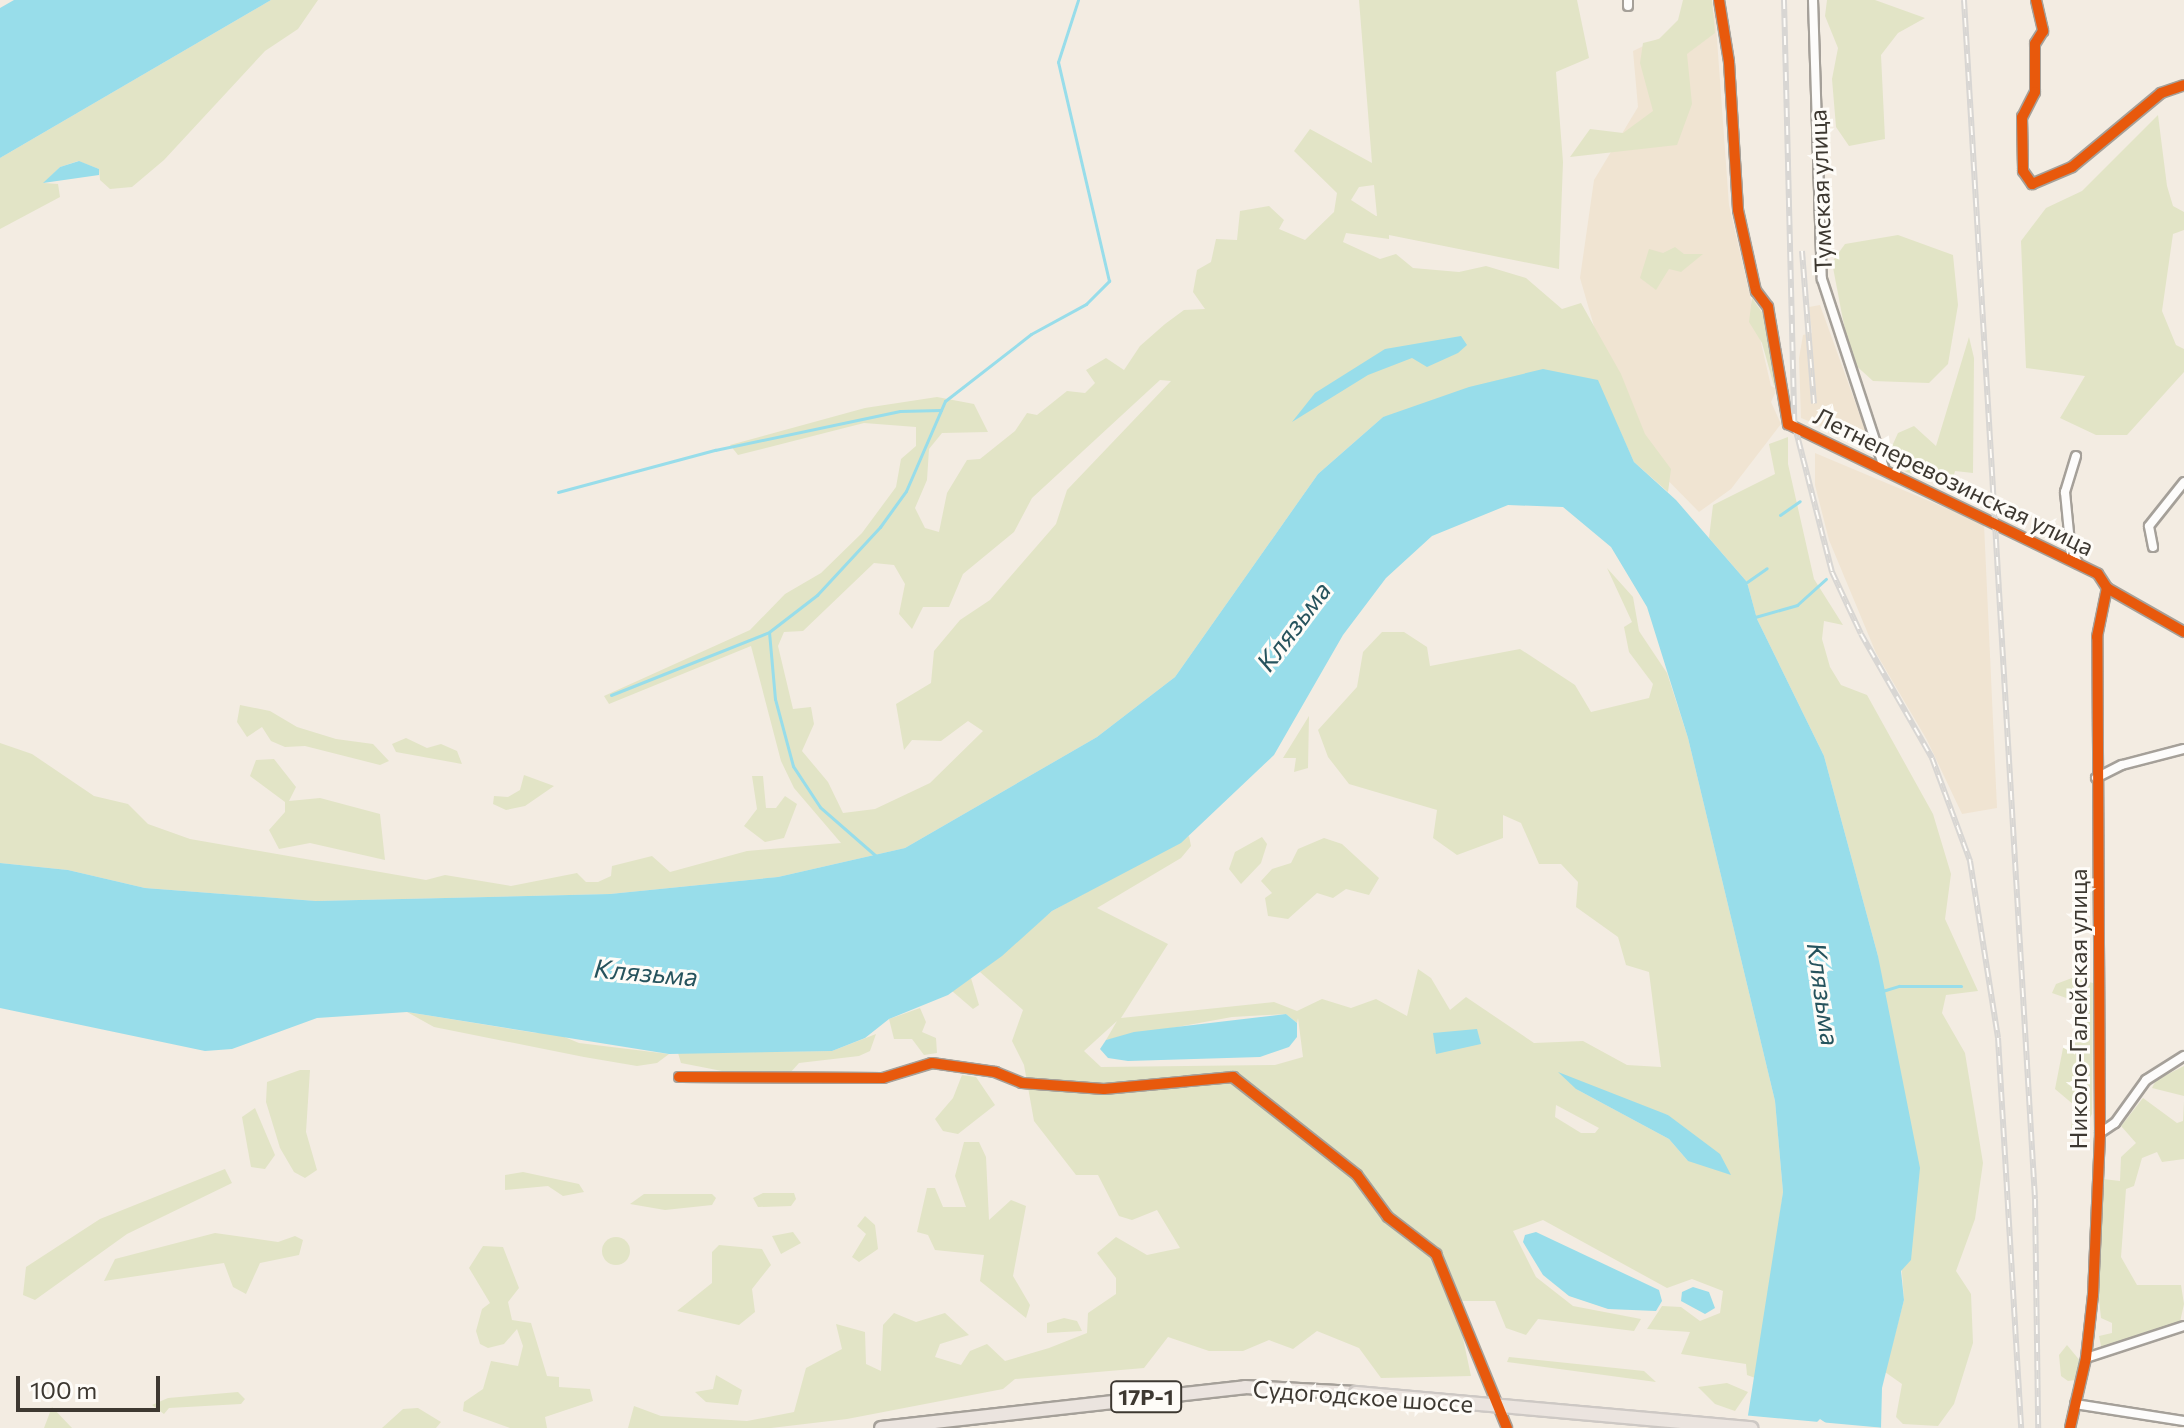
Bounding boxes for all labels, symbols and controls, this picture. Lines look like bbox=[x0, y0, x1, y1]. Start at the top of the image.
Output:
street label: Тумская улица bbox=[1803, 109, 1837, 273]
street label: Летнеперевозинская улица bbox=[1810, 401, 2098, 561]
water label: Клязьма bbox=[1249, 575, 1337, 677]
street label: Николо-Галейская улица bbox=[2064, 869, 2092, 1149]
water label: Клязьма bbox=[1801, 940, 1847, 1048]
water label: Клязьма bbox=[593, 952, 699, 992]
scale bar bbox=[20, 1360, 164, 1410]
street label: Судогодское шоссе bbox=[1252, 1374, 1474, 1418]
text: 100 m bbox=[30, 1375, 97, 1404]
road number: 17Р-1 bbox=[1110, 1379, 1182, 1415]

